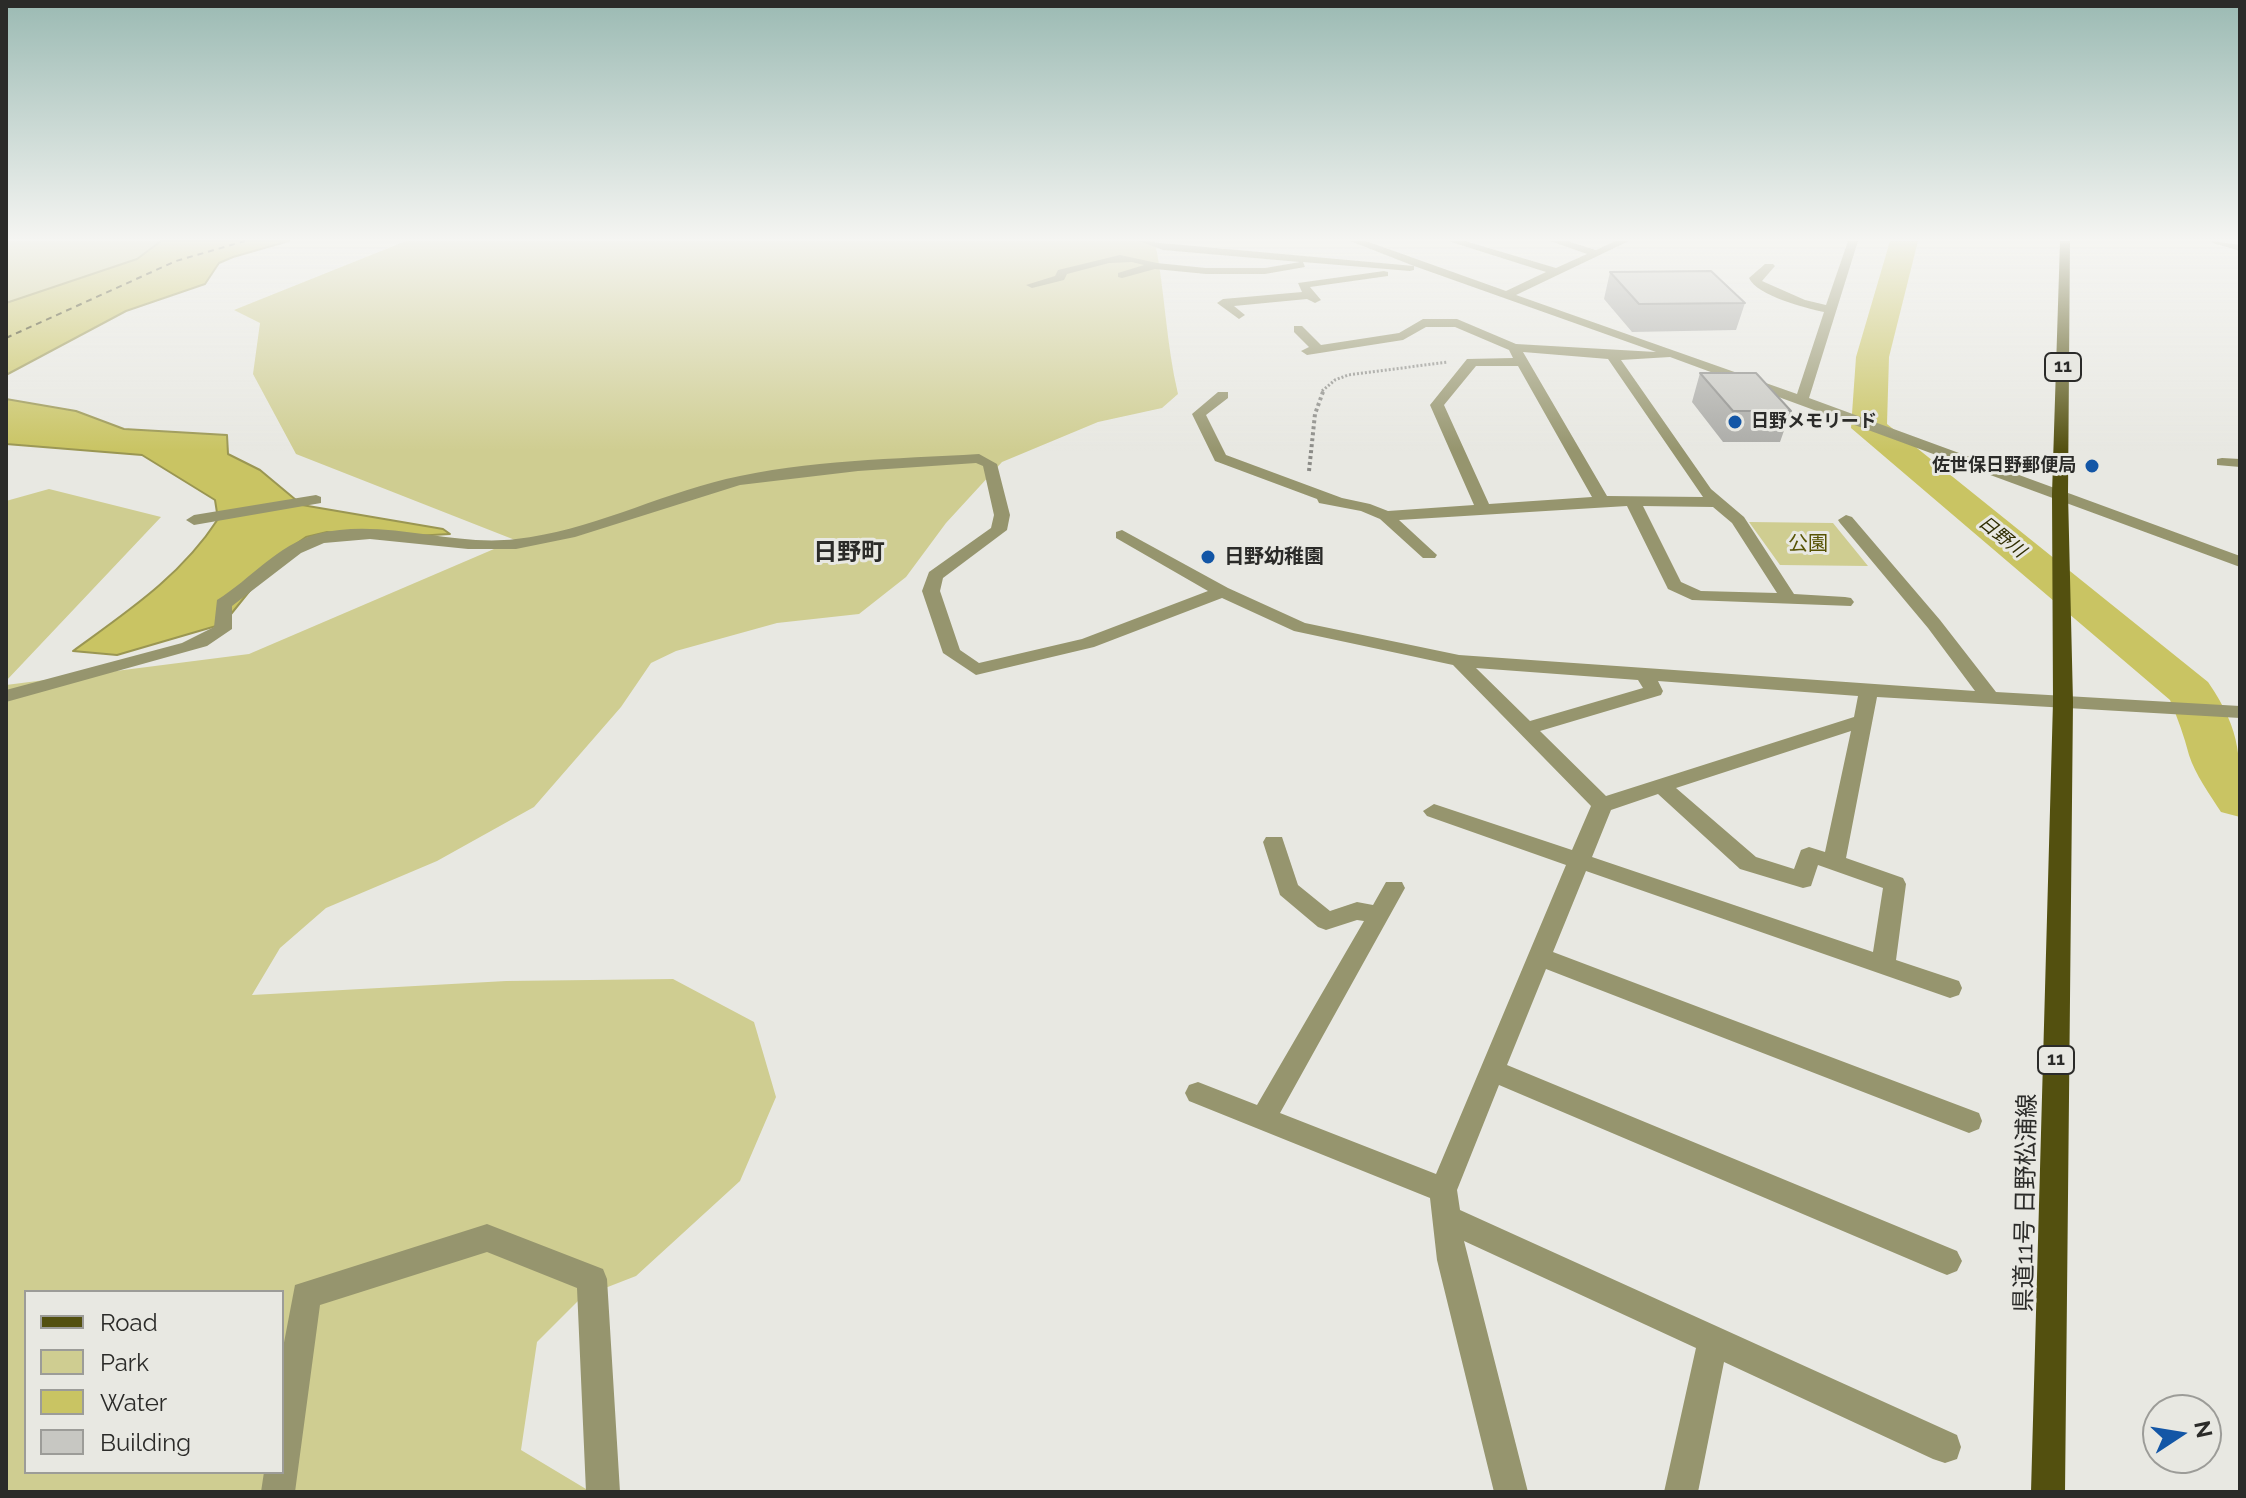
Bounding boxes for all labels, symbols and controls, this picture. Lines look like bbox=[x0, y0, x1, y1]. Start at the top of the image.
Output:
road number: 11 bbox=[2045, 353, 2081, 381]
place label: 日野メモリード bbox=[1751, 411, 1877, 433]
marker: 日野メモリード bbox=[1726, 413, 1744, 431]
place label: 佐世保日野郵便局 bbox=[1932, 455, 2076, 477]
marker: 佐世保日野郵便局 bbox=[2083, 457, 2101, 475]
water label: 日野川 bbox=[1974, 512, 2030, 562]
park label: 公園 bbox=[1788, 532, 1828, 556]
district label: 日野町 bbox=[813, 539, 885, 567]
place label: 日野幼稚園 bbox=[1224, 545, 1324, 569]
marker: 日野幼稚園 bbox=[1199, 548, 1217, 566]
road number: 11 bbox=[2038, 1046, 2074, 1074]
street label: 県道11号 日野松浦線 bbox=[2010, 1093, 2042, 1313]
legend bbox=[24, 1290, 284, 1474]
text: Road bbox=[100, 1308, 158, 1337]
text: Park bbox=[100, 1348, 149, 1377]
text: Water bbox=[100, 1388, 167, 1417]
north arrow bbox=[2142, 1394, 2222, 1474]
text: N bbox=[2189, 1419, 2218, 1440]
text: Building bbox=[100, 1428, 191, 1457]

